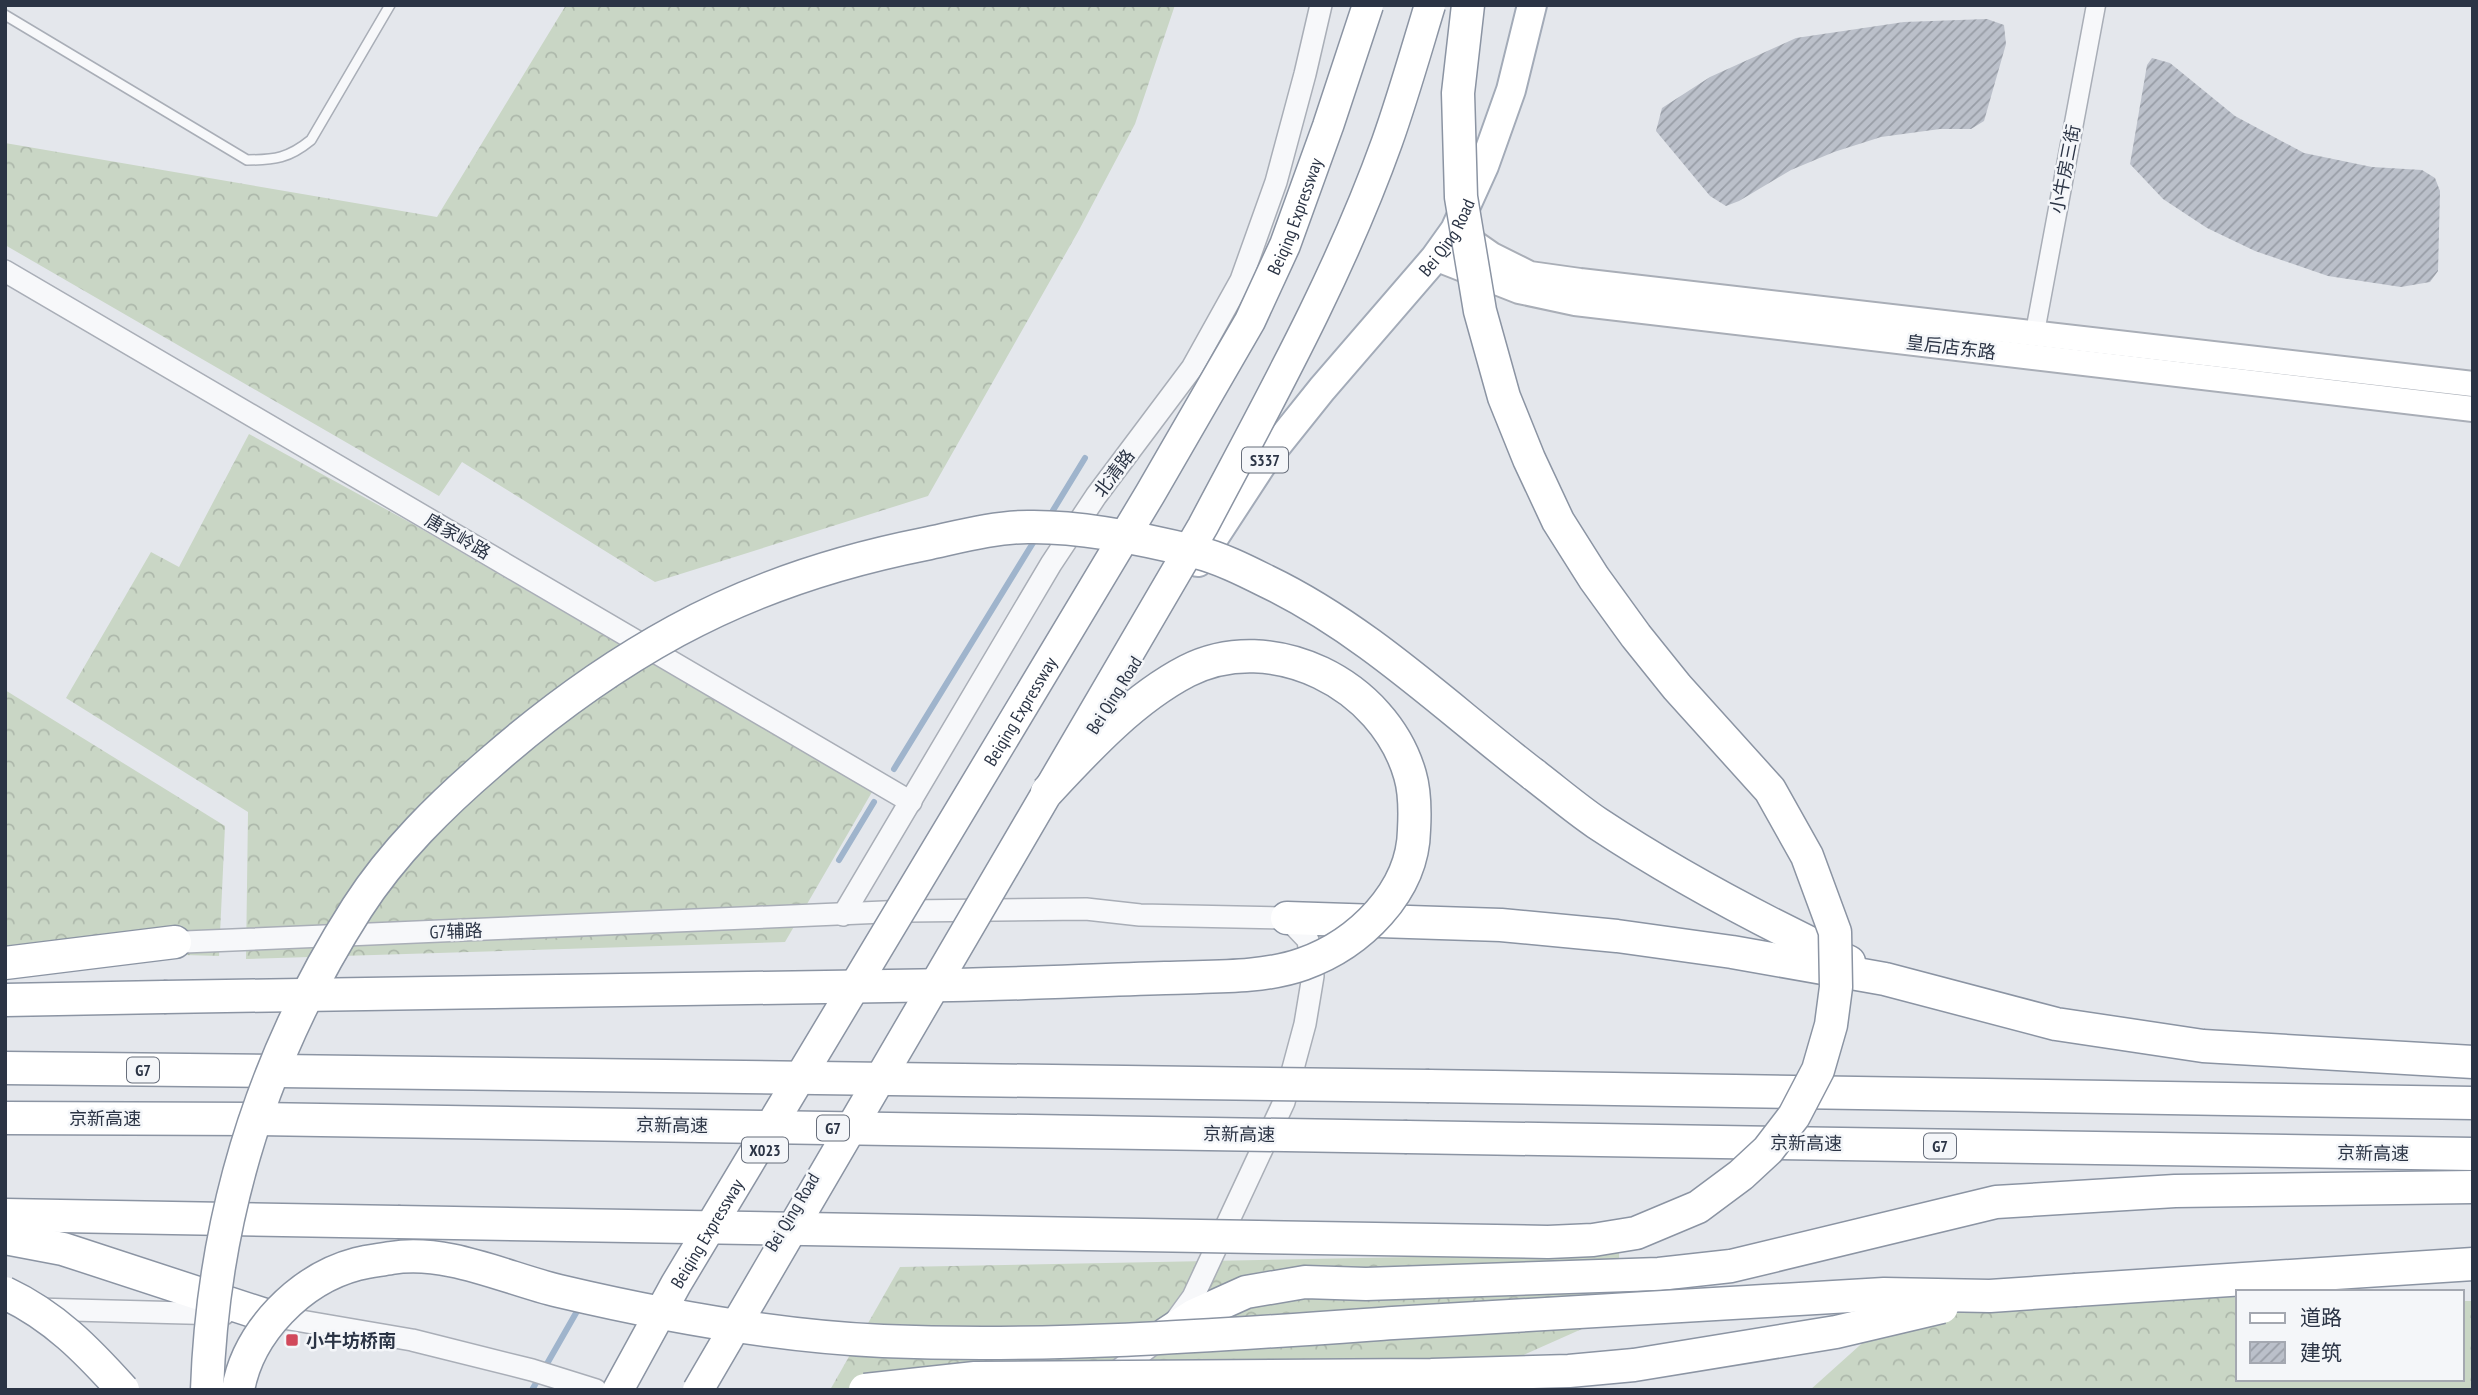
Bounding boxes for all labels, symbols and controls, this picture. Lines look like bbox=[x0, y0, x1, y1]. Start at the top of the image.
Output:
street label: 小牛房三街 bbox=[2045, 123, 2085, 215]
street label: Beiqing Expressway bbox=[1261, 154, 1327, 278]
street label: Bei Qing Road bbox=[1413, 195, 1479, 281]
street label: 皇后店东路 bbox=[1905, 330, 1997, 364]
street label: 北清路 bbox=[1089, 445, 1139, 501]
road number: S337 bbox=[1242, 447, 1288, 472]
street label: 唐家岭路 bbox=[421, 508, 495, 564]
street label: Beiqing Expressway bbox=[978, 652, 1061, 770]
street label: Bei Qing Road bbox=[1081, 652, 1147, 738]
street label: G7辅路 bbox=[429, 919, 483, 943]
road number: G7 bbox=[127, 1058, 159, 1082]
street label: 京新高速 bbox=[69, 1107, 141, 1130]
street label: 京新高速 bbox=[636, 1113, 708, 1137]
road number: G7 bbox=[817, 1116, 849, 1140]
street label: 京新高速 bbox=[1203, 1122, 1275, 1146]
street label: 京新高速 bbox=[1770, 1131, 1842, 1155]
road number: G7 bbox=[1924, 1134, 1956, 1158]
road number: X023 bbox=[742, 1138, 788, 1162]
street label: 京新高速 bbox=[2337, 1141, 2409, 1165]
street label: Bei Qing Road bbox=[760, 1169, 824, 1255]
street label: Beiqing Expressway bbox=[665, 1174, 748, 1292]
legend bbox=[2236, 1290, 2464, 1381]
text: 道路 bbox=[2300, 1304, 2342, 1331]
place label: 小牛坊桥南 bbox=[306, 1329, 396, 1352]
marker: 小牛坊桥南 bbox=[284, 1332, 300, 1348]
text: 建筑 bbox=[2300, 1339, 2342, 1366]

